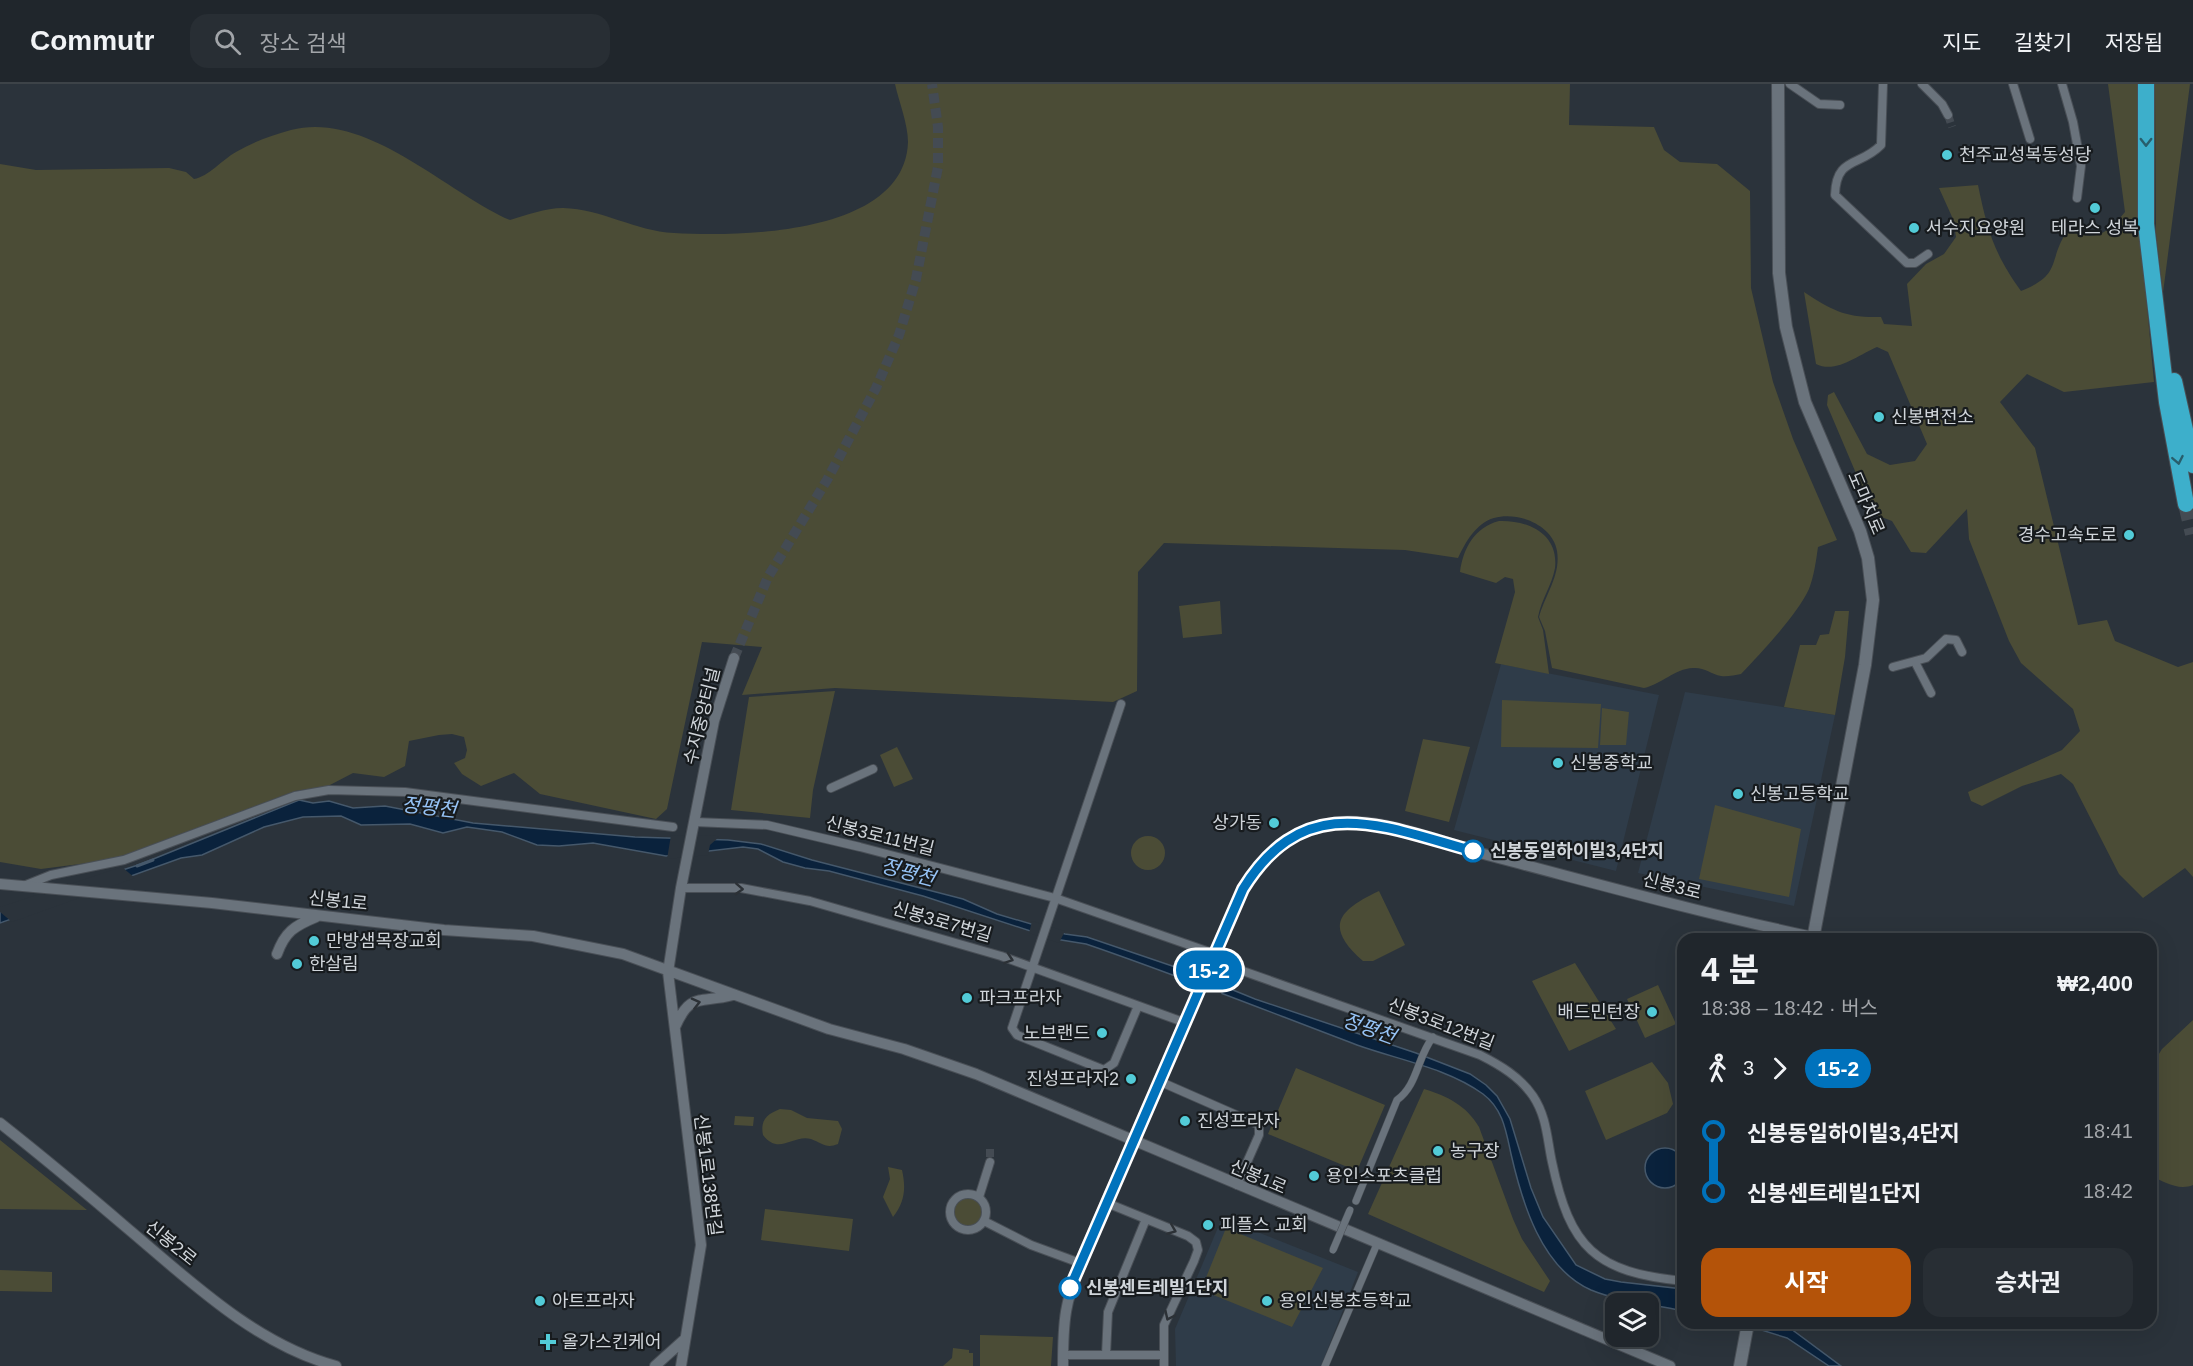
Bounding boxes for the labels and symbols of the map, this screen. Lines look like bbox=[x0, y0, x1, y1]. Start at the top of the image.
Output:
one-way arrow bbox=[2140, 138, 2152, 147]
place label: 천주교성복동성당 bbox=[1959, 145, 2091, 165]
marker: 천주교성복동성당 bbox=[1940, 148, 1954, 162]
marker: 테라스 성복 bbox=[2088, 201, 2102, 215]
place label: 서수지요양원 bbox=[1926, 218, 2025, 238]
place label: 테라스 성복 bbox=[2051, 218, 2139, 238]
marker: 서수지요양원 bbox=[1907, 221, 1921, 235]
place label: 신봉변전소 bbox=[1891, 407, 1974, 427]
marker: 신봉변전소 bbox=[1872, 410, 1886, 424]
one-way arrow bbox=[2171, 455, 2184, 465]
street label: 도마치로 bbox=[1844, 469, 1888, 537]
place label: 경수고속도로 bbox=[2018, 525, 2117, 545]
marker: 경수고속도로 bbox=[2122, 528, 2136, 542]
street label: 수지중앙터널 bbox=[680, 665, 724, 767]
place label: 신봉중학교 bbox=[1570, 753, 1653, 773]
marker: 신봉중학교 bbox=[1551, 756, 1565, 770]
place label: 신봉고등학교 bbox=[1750, 784, 1849, 804]
marker: 신봉고등학교 bbox=[1731, 787, 1745, 801]
water label: 정평천 bbox=[400, 793, 460, 821]
street label: 신봉3로11번길 bbox=[823, 813, 937, 859]
place label: 상가동 bbox=[1212, 813, 1262, 833]
marker: 상가동 bbox=[1267, 816, 1281, 830]
marker: 신봉동일하이빌3,4단지 bbox=[1462, 840, 1484, 862]
place label: 신봉동일하이빌3,4단지 bbox=[1490, 841, 1664, 861]
water label: 정평천 bbox=[878, 854, 940, 890]
street label: 신봉3로 bbox=[1641, 869, 1703, 903]
one-way arrow bbox=[735, 882, 744, 895]
street label: 신봉1로 bbox=[307, 888, 369, 914]
street label: 신봉3로7번길 bbox=[890, 898, 994, 946]
place label: 만방샘목장교회 bbox=[326, 931, 442, 951]
marker: 만방샘목장교회 bbox=[307, 934, 321, 948]
line badge: 15-2 bbox=[1167, 950, 1251, 990]
one-way arrow bbox=[1003, 951, 1013, 964]
place label: 한살림 bbox=[309, 954, 359, 974]
marker: 한살림 bbox=[290, 957, 304, 971]
place label: 파크프라자 bbox=[979, 988, 1062, 1008]
marker: 파크프라자 bbox=[960, 991, 974, 1005]
street label: 신봉3로12번길 bbox=[1385, 994, 1497, 1054]
one-way arrow bbox=[691, 997, 701, 1010]
place label: 배드민턴장 bbox=[1557, 1002, 1640, 1022]
marker: 배드민턴장 bbox=[1645, 1005, 1659, 1019]
water label: 정평천 bbox=[1339, 1008, 1401, 1049]
place label: 노브랜드 bbox=[1024, 1023, 1090, 1043]
marker: 노브랜드 bbox=[1095, 1026, 1109, 1040]
place label: 진성프라자2 bbox=[1026, 1069, 1119, 1089]
marker: 진성프라자2 bbox=[1124, 1072, 1138, 1086]
place label: 진성프라자 bbox=[1197, 1111, 1280, 1131]
street label: 신봉1로138번길 bbox=[691, 1113, 725, 1237]
marker: 진성프라자 bbox=[1178, 1114, 1192, 1128]
place label: 농구장 bbox=[1450, 1141, 1500, 1161]
marker: 농구장 bbox=[1431, 1144, 1445, 1158]
street label: 신봉1로 bbox=[1227, 1156, 1289, 1198]
place label: 용인스포츠클럽 bbox=[1326, 1166, 1442, 1186]
marker: 용인스포츠클럽 bbox=[1307, 1169, 1321, 1183]
place label: 피플스 교회 bbox=[1220, 1215, 1308, 1235]
street label: 신봉2로 bbox=[142, 1216, 200, 1270]
marker: 피플스 교회 bbox=[1201, 1218, 1215, 1232]
one-way arrow bbox=[1166, 1222, 1176, 1235]
marker: 신봉센트레빌1단지 bbox=[1059, 1277, 1081, 1299]
place label: 신봉센트레빌1단지 bbox=[1086, 1278, 1229, 1298]
place label: 아트프라자 bbox=[552, 1291, 635, 1311]
place label: 용인신봉초등학교 bbox=[1279, 1291, 1411, 1311]
marker: 아트프라자 bbox=[533, 1294, 547, 1308]
marker: 용인신봉초등학교 bbox=[1260, 1294, 1274, 1308]
one-way arrow bbox=[1164, 1309, 1176, 1320]
place label: 올가스킨케어 bbox=[562, 1332, 661, 1352]
marker: 올가스킨케어 bbox=[539, 1333, 557, 1351]

